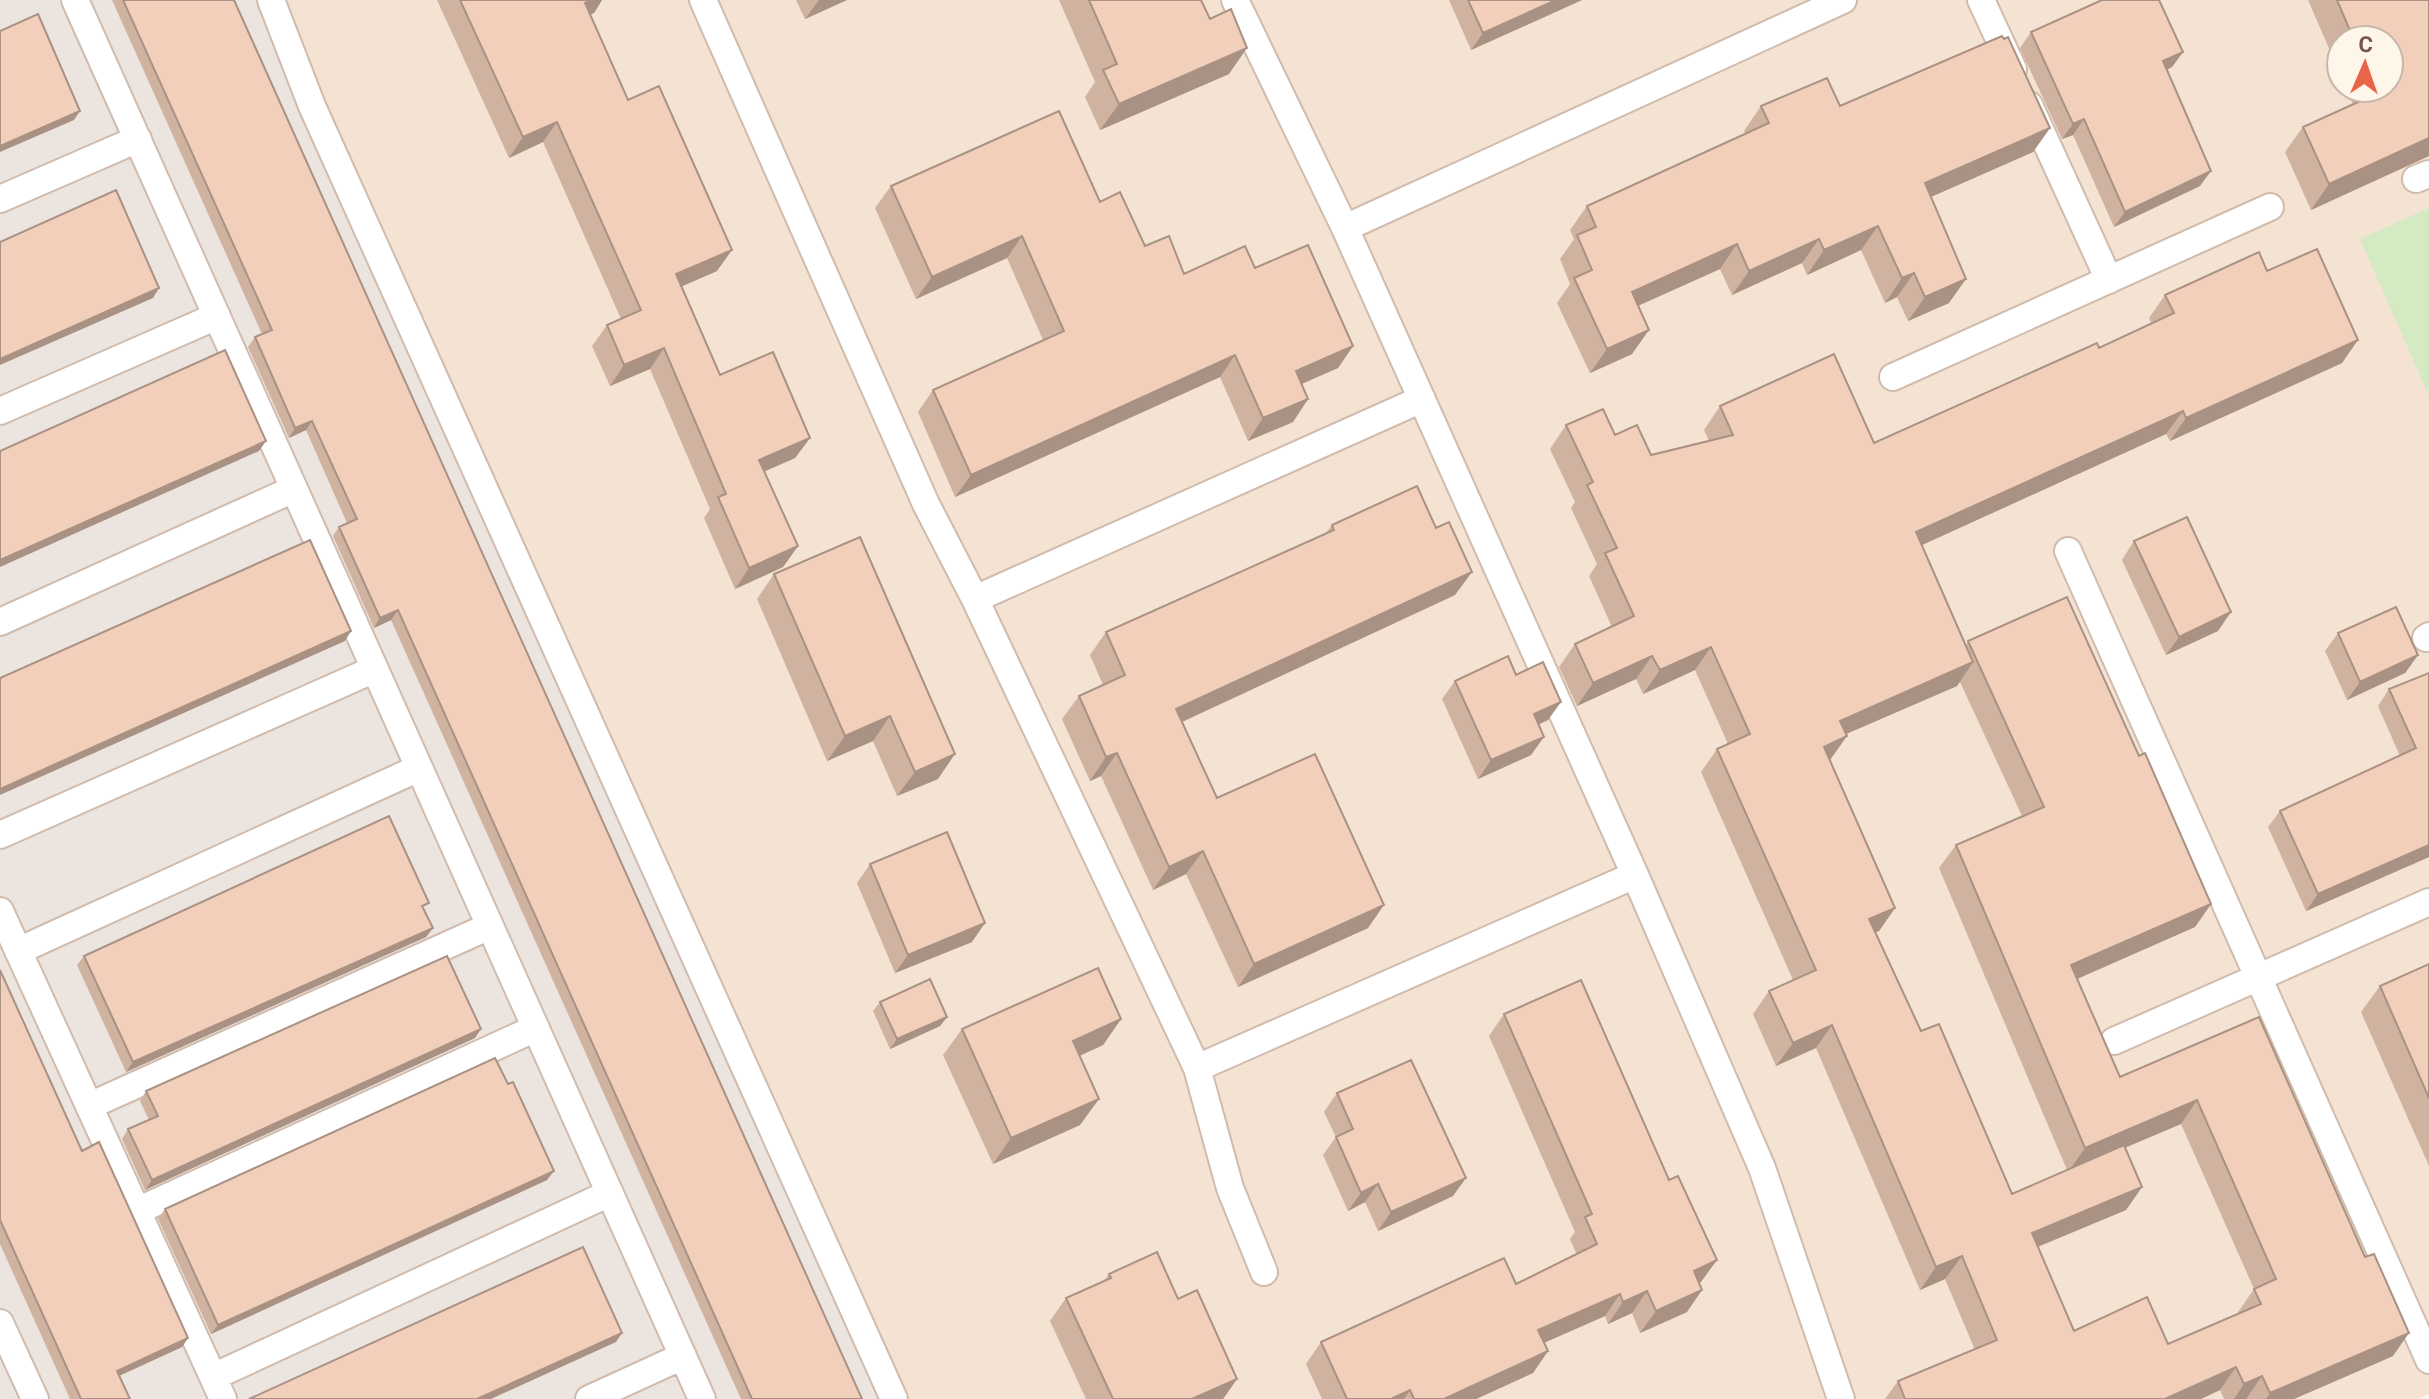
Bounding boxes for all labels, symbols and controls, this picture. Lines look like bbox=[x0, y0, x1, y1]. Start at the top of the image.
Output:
north arrow bbox=[2325, 24, 2405, 104]
text: С bbox=[2358, 32, 2373, 57]

